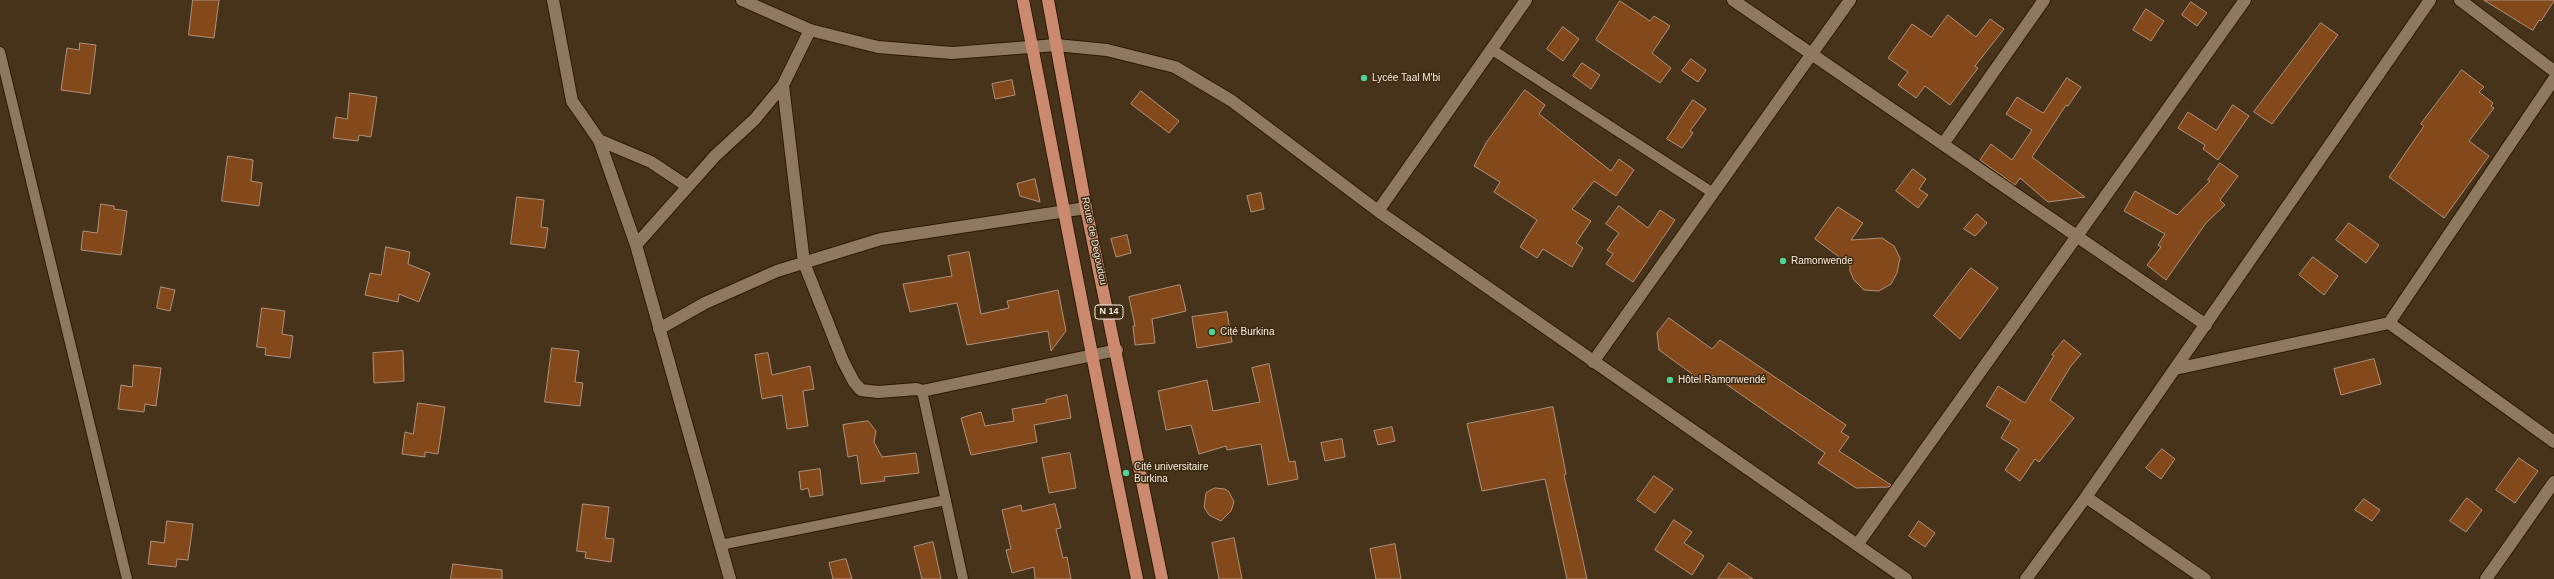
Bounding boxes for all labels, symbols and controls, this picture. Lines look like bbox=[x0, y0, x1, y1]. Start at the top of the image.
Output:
place label: Lycée Taal M'bi bbox=[1372, 72, 1440, 84]
marker: Lycée Taal M'bi bbox=[1359, 73, 1369, 83]
street label: Route de Degoudou bbox=[1079, 196, 1109, 286]
place label: Ramonwende bbox=[1791, 255, 1853, 267]
marker: Ramonwende bbox=[1778, 256, 1788, 266]
road number: N 14 bbox=[1095, 305, 1123, 319]
place label: Cité Burkina bbox=[1220, 326, 1274, 338]
marker: Cité Burkina bbox=[1207, 327, 1217, 337]
place label: Hôtel Ramonwendé bbox=[1678, 374, 1766, 386]
marker: Hôtel Ramonwendé bbox=[1665, 375, 1675, 385]
place label: Cité universitaire Burkina bbox=[1134, 461, 1208, 484]
marker: Cité universitaire Burkina bbox=[1121, 468, 1131, 478]

